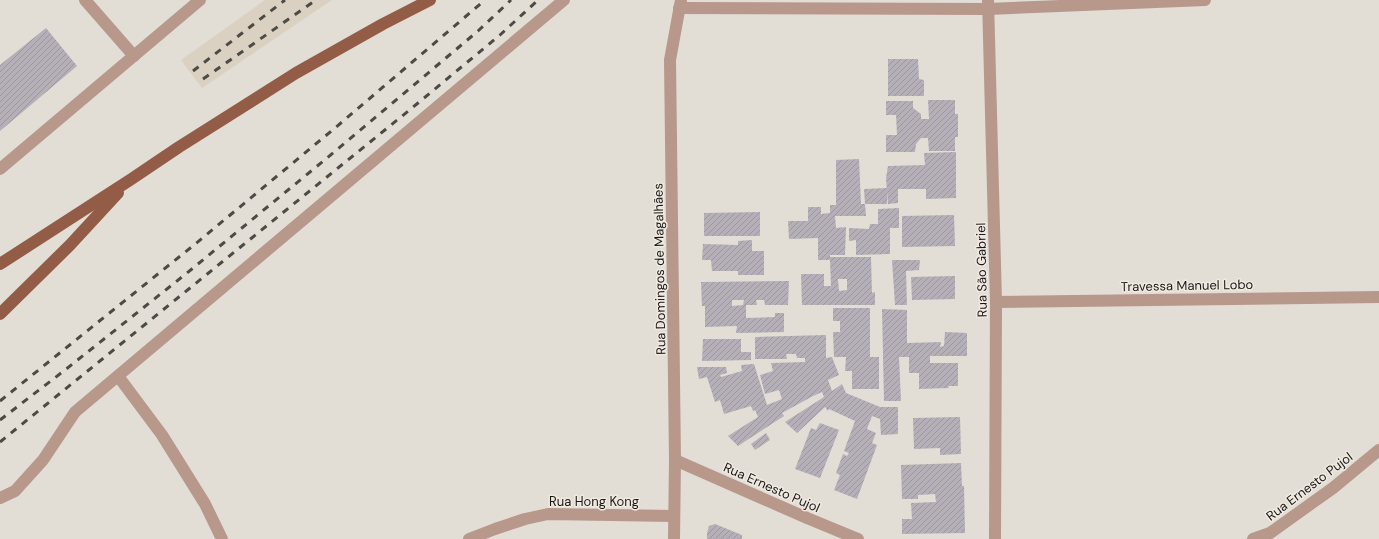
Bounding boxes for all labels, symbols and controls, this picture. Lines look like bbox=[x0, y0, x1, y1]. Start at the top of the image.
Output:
street label: Rua Domingos de Magalhães bbox=[650, 183, 669, 355]
street label: Rua São Gabriel bbox=[972, 222, 991, 318]
street label: Travessa Manuel Lobo bbox=[1121, 276, 1254, 295]
street label: Rua Ernesto Pujol bbox=[1263, 448, 1356, 524]
street label: Rua Ernesto Pujol bbox=[721, 459, 823, 516]
street label: Rua Hong Kong bbox=[549, 493, 639, 510]

